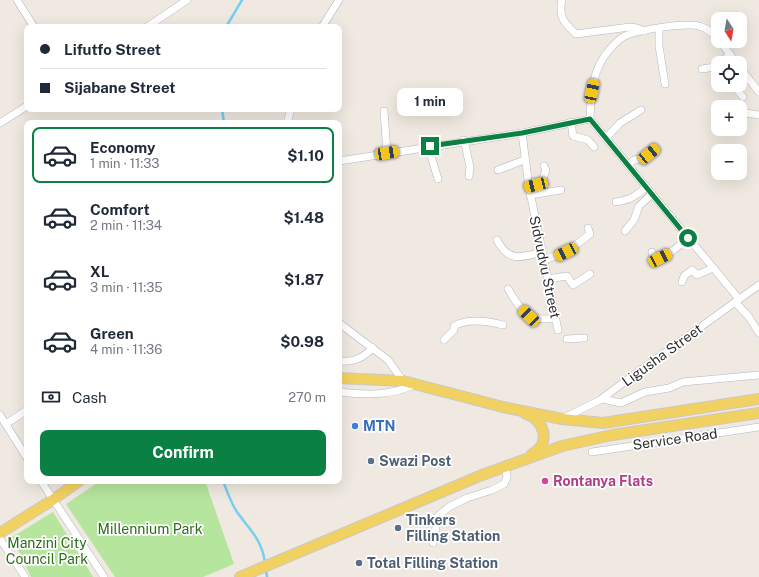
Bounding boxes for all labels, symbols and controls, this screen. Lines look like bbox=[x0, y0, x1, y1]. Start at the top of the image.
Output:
north arrow bbox=[711, 12, 747, 48]
map controls bbox=[711, 12, 747, 180]
text: Lifutfo Street bbox=[64, 41, 161, 58]
button: locate bbox=[711, 56, 747, 92]
car bbox=[584, 78, 600, 104]
text: Sijabane Street bbox=[64, 79, 176, 96]
callout: 1 min bbox=[397, 88, 463, 116]
text: 1 min bbox=[414, 94, 446, 109]
button: + bbox=[711, 100, 747, 136]
icon: car bbox=[42, 137, 78, 173]
route end bbox=[421, 137, 439, 155]
text: Economy bbox=[90, 139, 155, 156]
car bbox=[636, 142, 662, 166]
button: − bbox=[711, 144, 747, 180]
car bbox=[374, 145, 400, 161]
text: $1.10 bbox=[287, 147, 324, 164]
text: 1 min · 11:33 bbox=[90, 156, 160, 171]
car bbox=[523, 176, 549, 194]
icon: car bbox=[42, 199, 78, 235]
text: Comfort bbox=[90, 201, 150, 218]
text: $1.48 bbox=[283, 209, 324, 226]
street label: Sidvudvu Street bbox=[526, 214, 564, 320]
text: 2 min · 11:34 bbox=[90, 218, 162, 233]
route start bbox=[679, 229, 697, 247]
car bbox=[553, 241, 579, 263]
car bbox=[647, 247, 673, 269]
icon: car bbox=[42, 261, 78, 297]
text: XL bbox=[90, 263, 109, 280]
text: $1.87 bbox=[284, 271, 324, 288]
text: 3 min · 11:35 bbox=[90, 280, 163, 295]
car bbox=[516, 303, 542, 329]
street label: Ligusha Street bbox=[619, 321, 705, 389]
icon: car bbox=[42, 323, 78, 359]
text: Green bbox=[90, 325, 134, 342]
text: $0.98 bbox=[280, 333, 324, 350]
text: 4 min · 11:36 bbox=[90, 342, 162, 357]
icon: cash bbox=[40, 386, 62, 408]
text: Cash bbox=[72, 389, 107, 406]
text: 270 m bbox=[288, 390, 326, 405]
place label: MTN bbox=[363, 418, 395, 434]
marker: MTN bbox=[350, 421, 360, 431]
street label: Service Road bbox=[632, 425, 718, 453]
button: Confirm bbox=[40, 430, 326, 476]
place label: Swazi Post bbox=[379, 453, 452, 469]
marker: Swazi Post bbox=[366, 456, 376, 466]
place label: Rontanya Flats bbox=[553, 473, 653, 489]
marker: Rontanya Flats bbox=[540, 476, 550, 486]
place label: Tinkers Filling Station bbox=[406, 512, 500, 544]
park label: Millennium Park bbox=[97, 521, 203, 537]
marker: Tinkers Filling Station bbox=[393, 523, 403, 533]
park label: Manzini City Council Park bbox=[6, 535, 88, 567]
place label: Total Filling Station bbox=[367, 555, 498, 571]
marker: Total Filling Station bbox=[354, 558, 364, 568]

